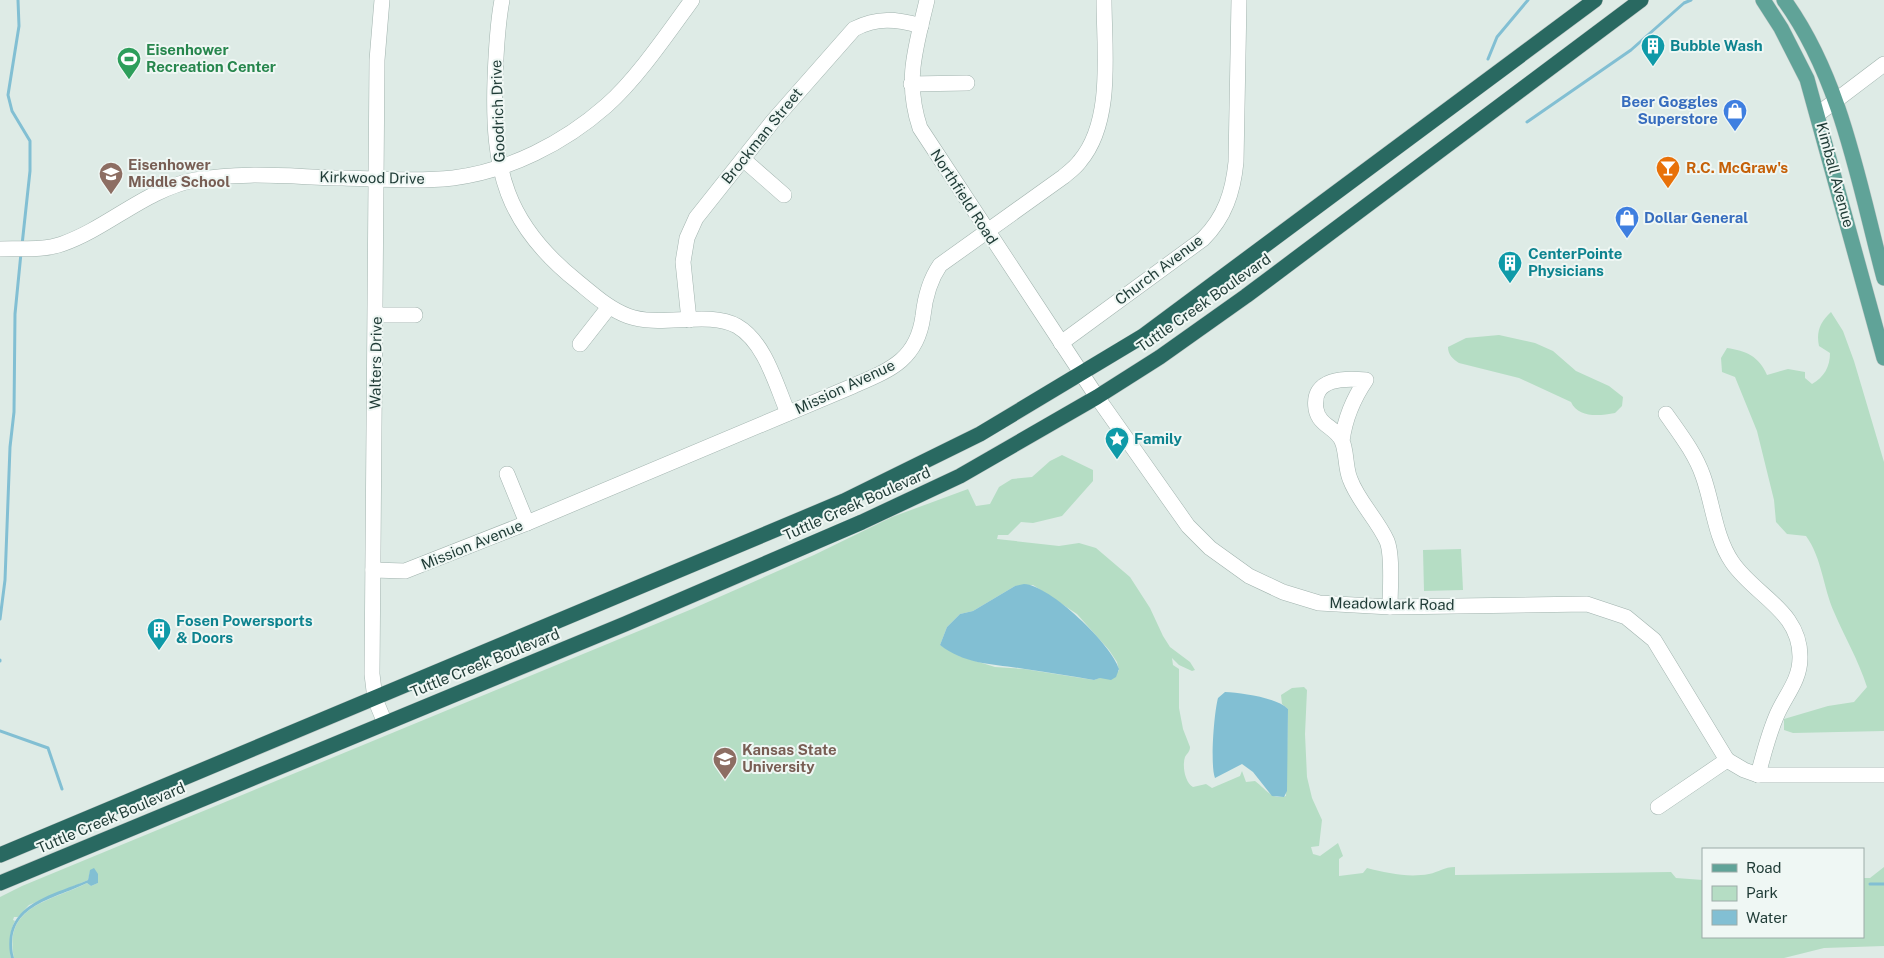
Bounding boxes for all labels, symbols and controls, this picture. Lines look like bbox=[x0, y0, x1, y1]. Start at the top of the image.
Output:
building icon: Bubble Wash bbox=[1640, 33, 1666, 67]
place label: Bubble Wash bbox=[1670, 37, 1763, 54]
place label: Eisenhower Recreation Center bbox=[146, 41, 276, 75]
sports icon: Eisenhower Recreation Center bbox=[116, 46, 142, 80]
street label: Goodrich Drive bbox=[487, 59, 508, 163]
street label: Brockman Street bbox=[718, 84, 805, 187]
place label: Beer Goggles Superstore bbox=[1621, 93, 1718, 127]
shop icon: Beer Goggles Superstore bbox=[1722, 98, 1748, 132]
street label: Kimball Avenue bbox=[1813, 120, 1858, 229]
street label: Northfield Road bbox=[927, 146, 1001, 247]
bar icon: R.C. McGraw's bbox=[1655, 155, 1681, 189]
place label: Eisenhower Middle School bbox=[128, 156, 230, 190]
place label: R.C. McGraw's bbox=[1686, 159, 1788, 176]
school or university icon: Eisenhower Middle School bbox=[98, 161, 124, 195]
street label: Kirkwood Drive bbox=[319, 168, 425, 187]
shop icon: Dollar General bbox=[1614, 205, 1640, 239]
place label: Dollar General bbox=[1644, 209, 1748, 226]
street label: Church Avenue bbox=[1111, 231, 1206, 308]
place label: CenterPointe Physicians bbox=[1528, 245, 1622, 279]
street label: Tuttle Creek Boulevard bbox=[1134, 250, 1274, 355]
building icon: CenterPointe Physicians bbox=[1497, 250, 1523, 284]
street label: Walters Drive bbox=[366, 316, 385, 410]
street label: Mission Avenue bbox=[792, 356, 897, 417]
place icon: Family bbox=[1104, 426, 1130, 460]
place label: Family bbox=[1134, 430, 1183, 447]
street label: Tuttle Creek Boulevard bbox=[781, 463, 933, 544]
street label: Mission Avenue bbox=[418, 516, 525, 573]
street label: Meadowlark Road bbox=[1329, 594, 1455, 613]
place label: Fosen Powersports & Doors bbox=[176, 612, 313, 646]
building icon: Fosen Powersports & Doors bbox=[146, 617, 172, 651]
street label: Tuttle Creek Boulevard bbox=[408, 625, 562, 700]
place label: Kansas State University bbox=[742, 741, 837, 775]
school or university icon: Kansas State University bbox=[712, 746, 738, 780]
street label: Tuttle Creek Boulevard bbox=[34, 779, 187, 856]
legend bbox=[1702, 848, 1864, 938]
text: Road bbox=[1746, 859, 1782, 876]
text: Park bbox=[1746, 884, 1778, 901]
text: Water bbox=[1746, 909, 1788, 926]

